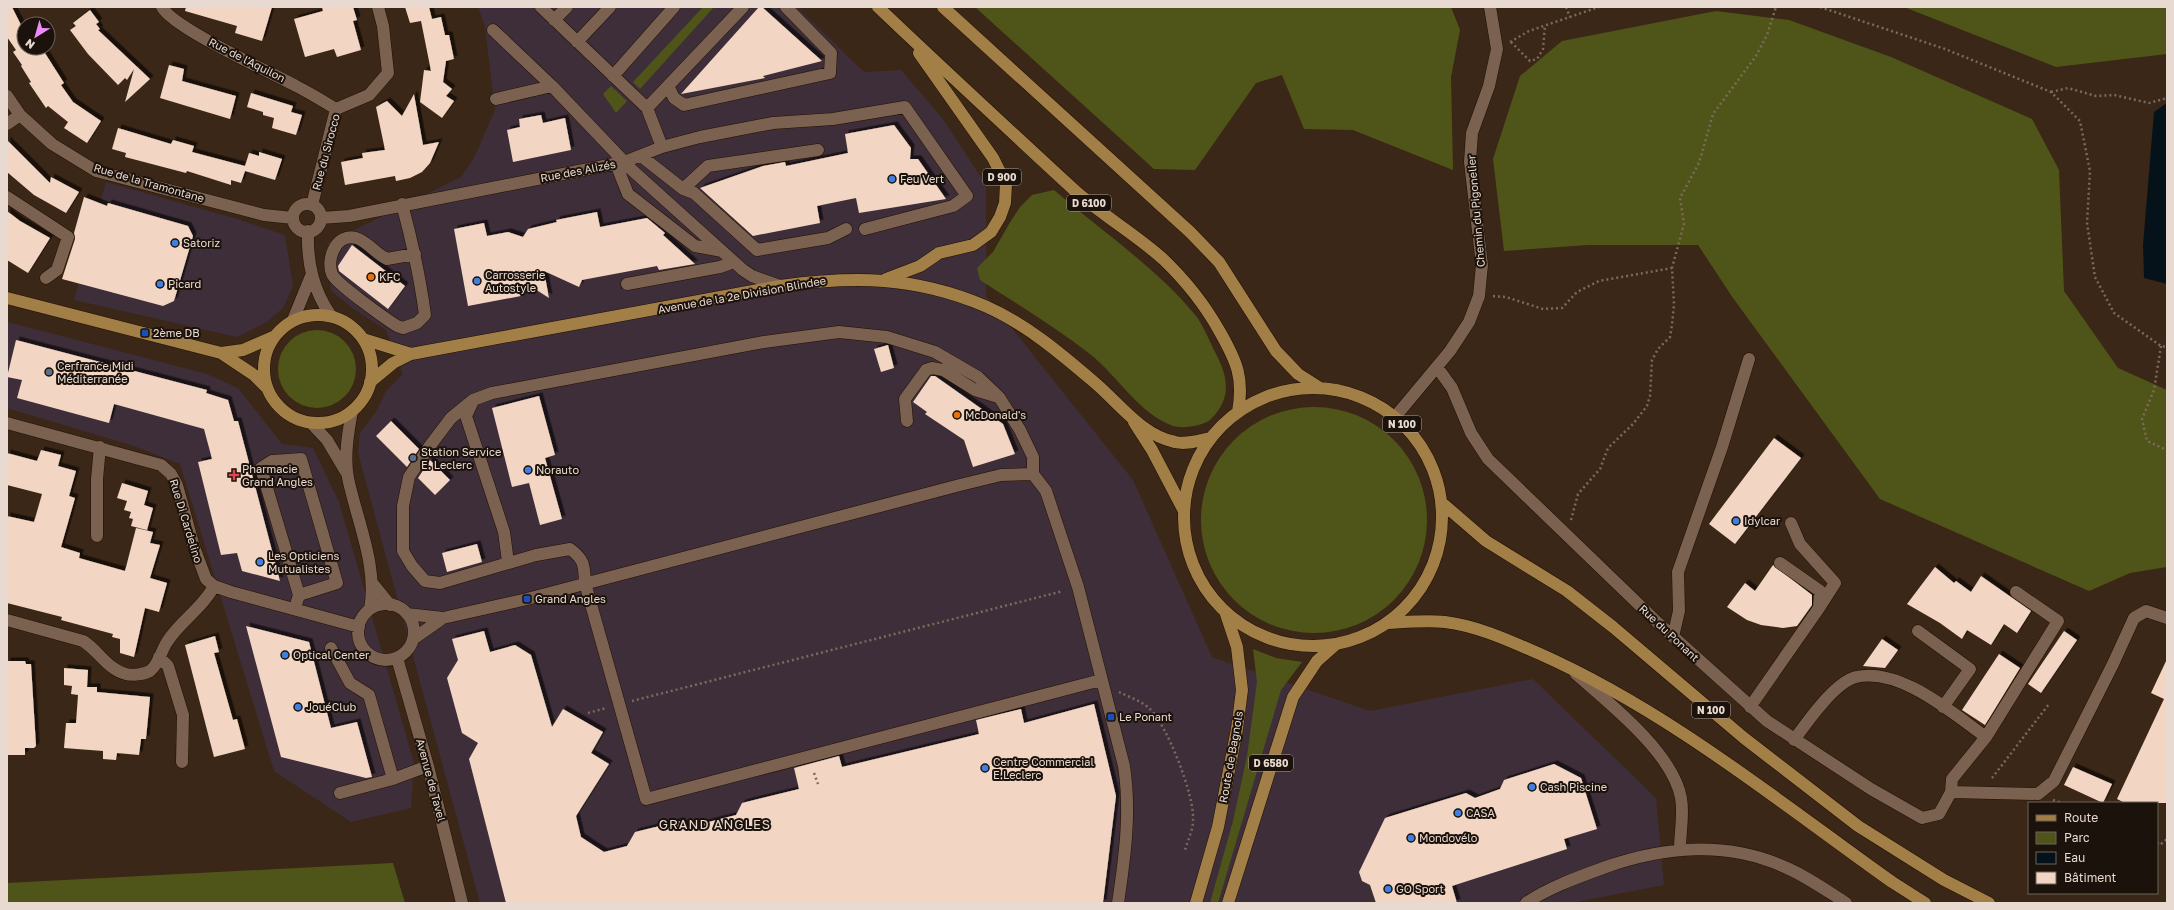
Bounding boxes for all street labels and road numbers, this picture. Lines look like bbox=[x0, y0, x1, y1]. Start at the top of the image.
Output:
street label: Rue de l'Aquilon bbox=[207, 35, 288, 84]
street label: Rue du Sirocco bbox=[309, 112, 342, 192]
street label: Chemin du Pigonelier bbox=[1464, 154, 1487, 268]
street label: Rue des Alizés bbox=[539, 157, 617, 184]
street label: Rue de la Tramontane bbox=[92, 161, 206, 205]
road number: D 900 bbox=[983, 169, 1021, 185]
road number: D 6100 bbox=[1067, 195, 1111, 211]
street label: Avenue de la 2e Division Blindee bbox=[657, 273, 827, 316]
road number: N 100 bbox=[1383, 416, 1421, 432]
street label: Rue Di Cardelino bbox=[168, 477, 206, 565]
street label: Rue du Ponant bbox=[1637, 602, 1702, 664]
road number: N 100 bbox=[1692, 702, 1730, 718]
street label: Route de Bagnols bbox=[1216, 710, 1245, 804]
street label: Avenue de Tavel bbox=[414, 737, 449, 823]
road number: D 6580 bbox=[1249, 755, 1293, 771]

